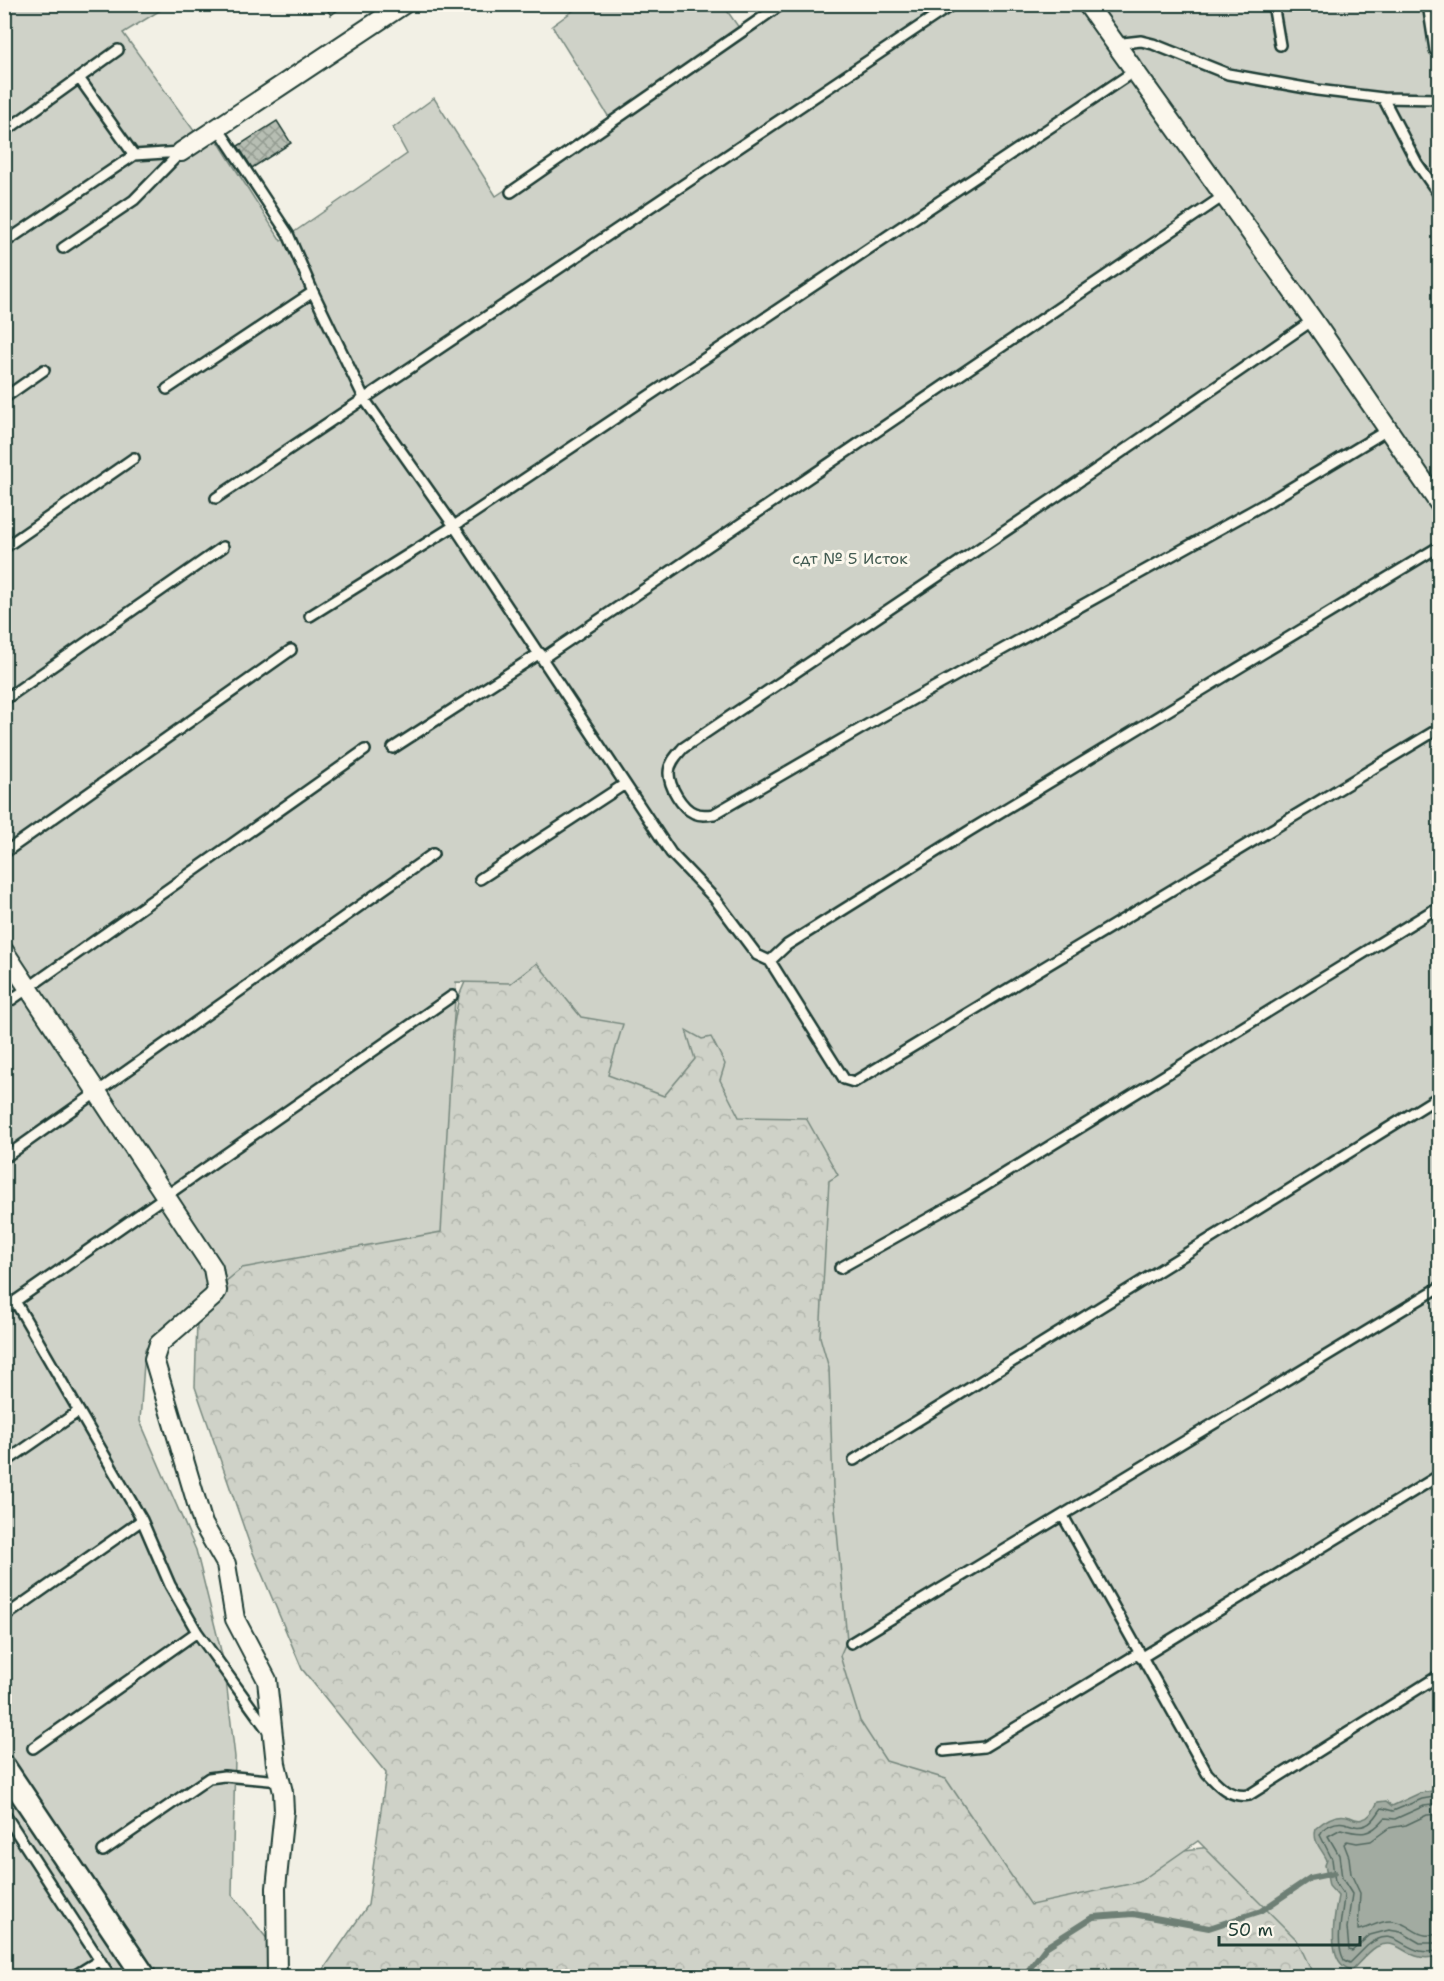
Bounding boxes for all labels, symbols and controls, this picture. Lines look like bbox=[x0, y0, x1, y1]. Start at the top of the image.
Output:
park label: сдт № 5 Исток bbox=[792, 548, 908, 569]
scale bar bbox=[1219, 1909, 1360, 1947]
text: 50 m bbox=[1228, 1918, 1273, 1942]

